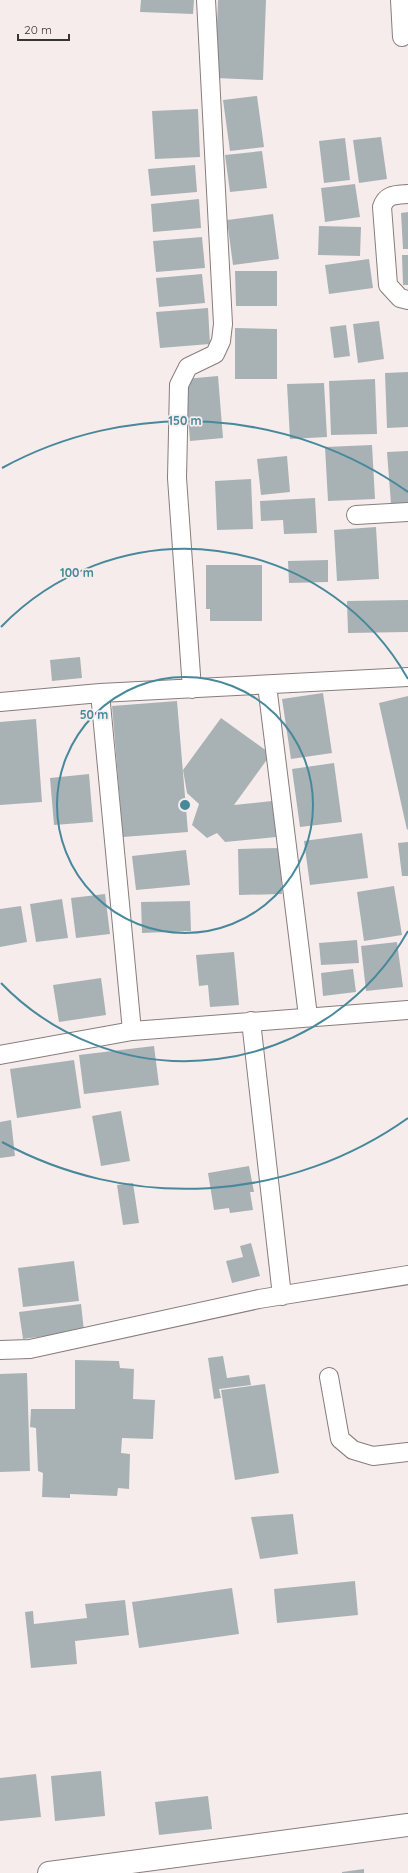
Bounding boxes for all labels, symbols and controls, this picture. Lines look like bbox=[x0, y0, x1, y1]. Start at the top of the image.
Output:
scale bar bbox=[18, 16, 69, 42]
text: 20 m bbox=[24, 22, 52, 37]
text: 150 m bbox=[168, 413, 202, 428]
text: 100 m bbox=[60, 565, 94, 580]
text: 50 m bbox=[80, 707, 108, 722]
centre of rings bbox=[178, 798, 192, 812]

